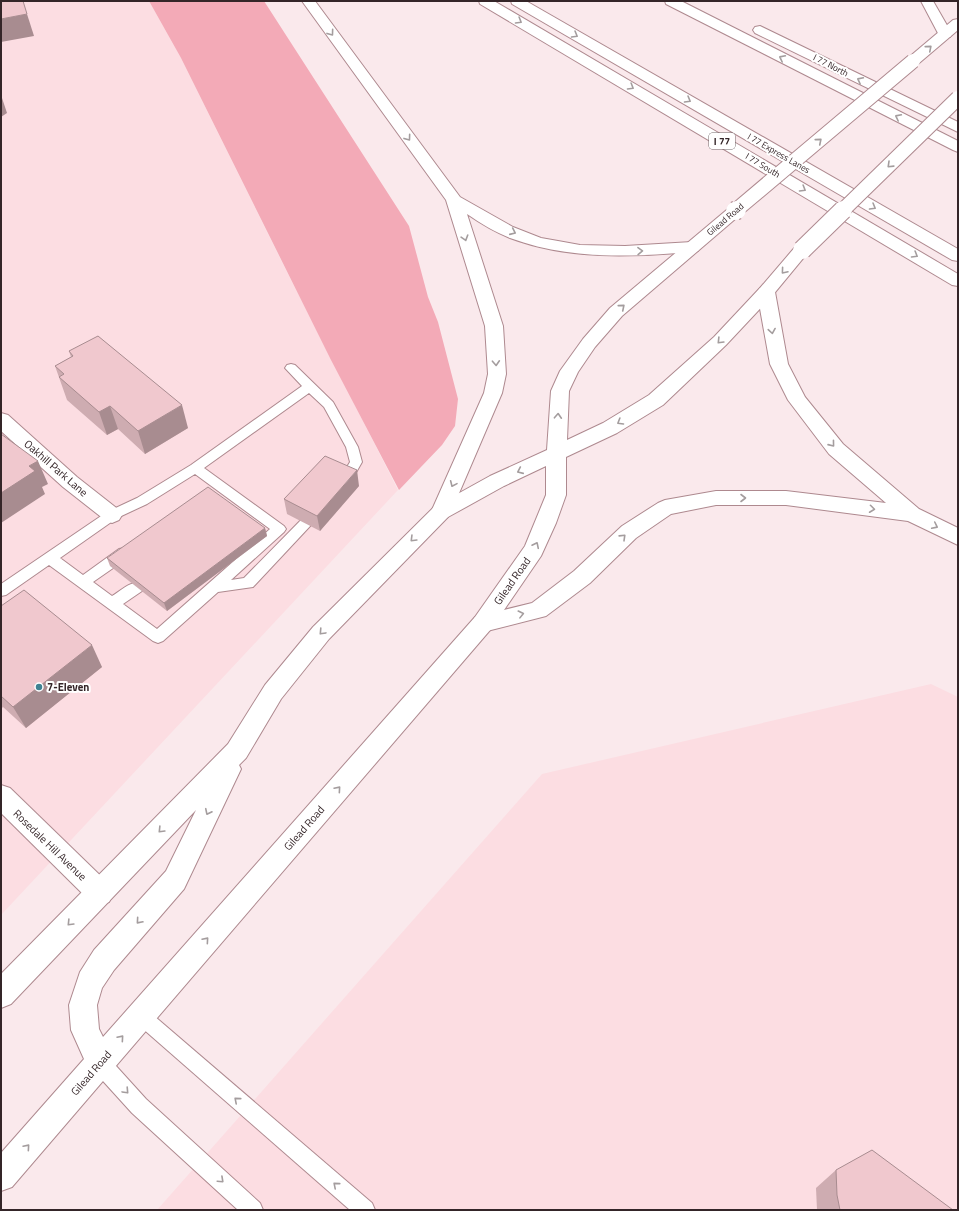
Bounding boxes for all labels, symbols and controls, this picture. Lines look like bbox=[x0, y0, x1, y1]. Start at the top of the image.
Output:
one-way arrow bbox=[515, 16, 522, 23]
one-way arrow bbox=[327, 28, 334, 35]
one-way arrow bbox=[571, 30, 578, 37]
one-way arrow bbox=[924, 45, 931, 52]
street label: I 77 North bbox=[811, 51, 851, 80]
one-way arrow bbox=[779, 55, 787, 63]
one-way arrow bbox=[857, 77, 865, 84]
one-way arrow bbox=[627, 82, 634, 90]
one-way arrow bbox=[684, 95, 691, 102]
one-way arrow bbox=[895, 114, 903, 122]
street label: I 77 Express Lanes bbox=[745, 130, 813, 176]
one-way arrow bbox=[403, 133, 410, 140]
road number: I 77 bbox=[709, 133, 735, 149]
one-way arrow bbox=[814, 138, 821, 145]
street label: I 77 South bbox=[743, 149, 783, 181]
one-way arrow bbox=[887, 160, 895, 167]
one-way arrow bbox=[799, 184, 806, 191]
street label: Gilead Road bbox=[704, 199, 747, 238]
one-way arrow bbox=[869, 202, 876, 209]
one-way arrow bbox=[508, 227, 516, 235]
one-way arrow bbox=[461, 234, 469, 241]
one-way arrow bbox=[637, 247, 643, 255]
one-way arrow bbox=[911, 250, 918, 258]
one-way arrow bbox=[782, 267, 789, 274]
one-way arrow bbox=[617, 304, 625, 311]
one-way arrow bbox=[768, 328, 776, 334]
one-way arrow bbox=[717, 336, 725, 344]
one-way arrow bbox=[492, 360, 501, 366]
one-way arrow bbox=[554, 413, 562, 419]
one-way arrow bbox=[617, 418, 624, 425]
street label: Oakhill Park Lane bbox=[21, 436, 92, 500]
one-way arrow bbox=[827, 439, 834, 446]
one-way arrow bbox=[517, 466, 525, 474]
one-way arrow bbox=[449, 481, 457, 488]
one-way arrow bbox=[740, 494, 746, 502]
one-way arrow bbox=[869, 504, 875, 513]
one-way arrow bbox=[931, 521, 938, 529]
one-way arrow bbox=[410, 534, 418, 542]
one-way arrow bbox=[618, 534, 626, 542]
one-way arrow bbox=[531, 541, 539, 549]
street label: Gilead Road bbox=[490, 554, 534, 608]
one-way arrow bbox=[517, 610, 524, 619]
one-way arrow bbox=[319, 627, 327, 635]
place label: 7-Eleven bbox=[47, 679, 89, 695]
marker: 7-Eleven bbox=[34, 682, 44, 692]
one-way arrow bbox=[333, 787, 340, 794]
street label: Gilead Road bbox=[280, 802, 328, 854]
street label: Rosedale Hill Avenue bbox=[10, 806, 91, 885]
one-way arrow bbox=[205, 807, 213, 815]
one-way arrow bbox=[158, 825, 166, 833]
one-way arrow bbox=[136, 916, 143, 923]
one-way arrow bbox=[68, 918, 75, 926]
one-way arrow bbox=[202, 937, 209, 945]
one-way arrow bbox=[116, 1035, 123, 1043]
street label: Gilead Road bbox=[67, 1047, 115, 1099]
one-way arrow bbox=[121, 1086, 129, 1094]
one-way arrow bbox=[234, 1097, 242, 1104]
one-way arrow bbox=[22, 1144, 29, 1152]
one-way arrow bbox=[216, 1176, 224, 1183]
one-way arrow bbox=[333, 1182, 340, 1189]

